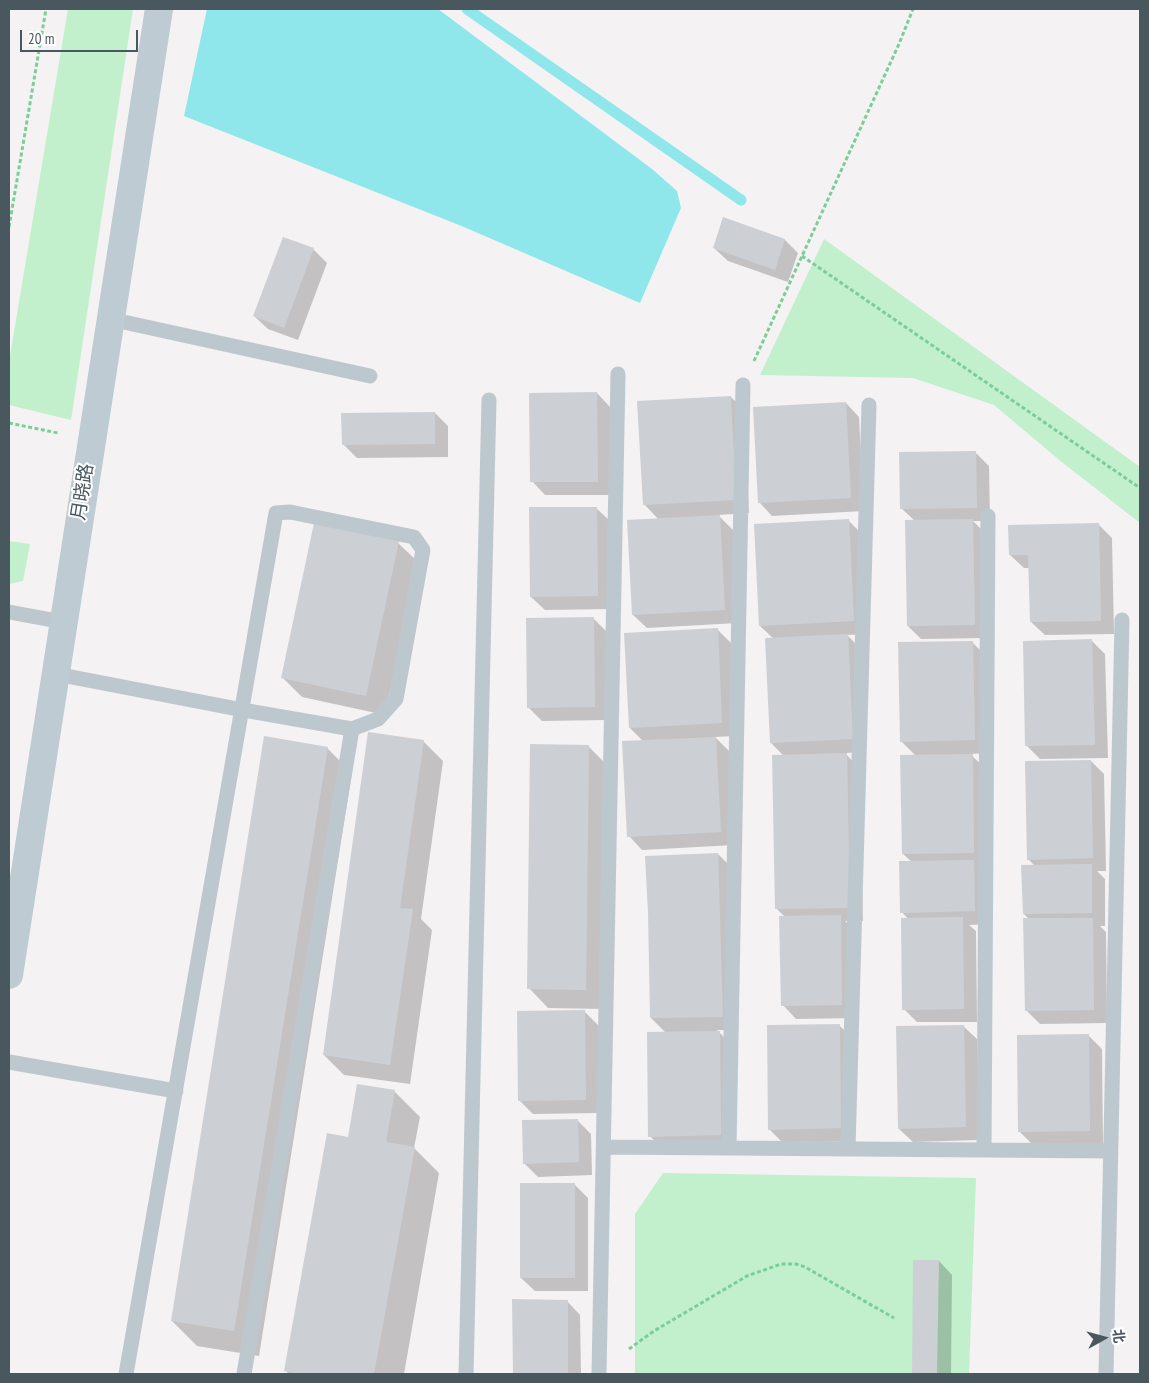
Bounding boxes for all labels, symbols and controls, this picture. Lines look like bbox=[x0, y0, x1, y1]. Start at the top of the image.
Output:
scale bar bbox=[22, 20, 140, 52]
text: 20 m bbox=[28, 29, 54, 48]
street label: 月晓路 bbox=[67, 462, 99, 522]
north arrow bbox=[1079, 1313, 1129, 1363]
text: 北 bbox=[1109, 1328, 1129, 1344]

